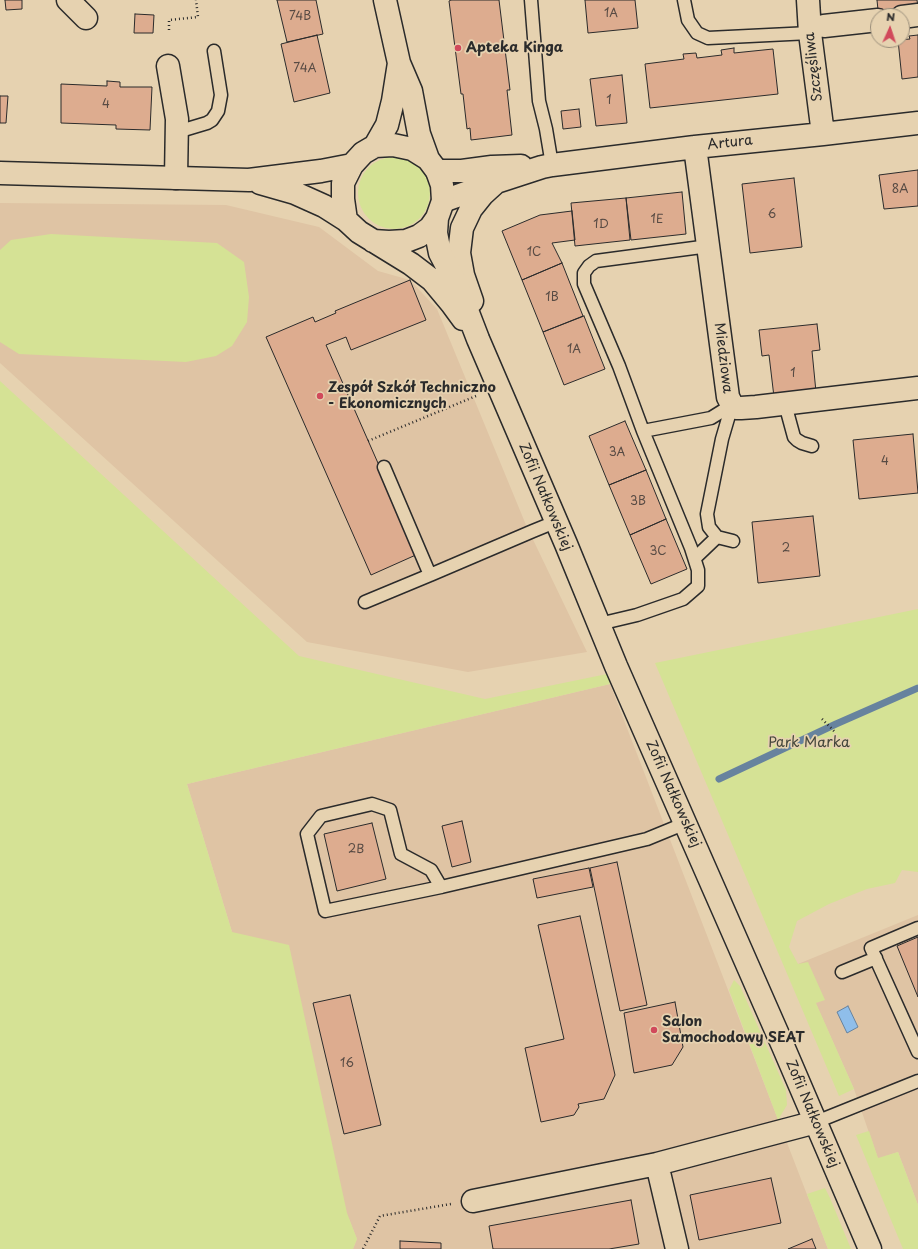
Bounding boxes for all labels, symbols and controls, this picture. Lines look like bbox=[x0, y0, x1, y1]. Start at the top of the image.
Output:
house number: 1A bbox=[604, 7, 618, 21]
north arrow bbox=[870, 8, 910, 48]
text: N bbox=[886, 8, 895, 25]
house number: 74B bbox=[289, 10, 311, 24]
street label: Szczęśliwa bbox=[801, 31, 827, 103]
place label: Apteka Kinga bbox=[466, 40, 563, 56]
marker: Apteka Kinga bbox=[453, 43, 463, 53]
house number: 74A bbox=[293, 62, 317, 76]
house number: 1 bbox=[606, 94, 612, 108]
house number: 4 bbox=[102, 98, 110, 112]
street label: Artura bbox=[706, 132, 754, 154]
house number: 8A bbox=[892, 183, 908, 197]
house number: 6 bbox=[768, 208, 776, 222]
house number: 1E bbox=[651, 213, 663, 227]
house number: 1D bbox=[593, 218, 609, 232]
house number: 1C bbox=[527, 246, 541, 260]
house number: 1B bbox=[545, 291, 559, 305]
street label: Miedziowa bbox=[710, 322, 736, 394]
house number: 1A bbox=[567, 343, 581, 357]
house number: 1 bbox=[790, 367, 796, 381]
place label: Zespół Szkół Techniczno - Ekonomicznych bbox=[328, 380, 496, 412]
marker: Zespół Szkół Techniczno - Ekonomicznych bbox=[315, 391, 325, 401]
street label: Zofii Nałkowskiej bbox=[515, 441, 575, 553]
house number: 3A bbox=[609, 446, 625, 460]
house number: 4 bbox=[881, 455, 889, 469]
house number: 3B bbox=[630, 495, 646, 509]
house number: 2 bbox=[782, 542, 790, 556]
house number: 3C bbox=[649, 545, 667, 559]
park label: Park Marka bbox=[768, 735, 850, 751]
street label: Zofii Nałkowskiej bbox=[642, 738, 704, 850]
house number: 2B bbox=[348, 843, 364, 857]
place label: Salon Samochodowy SEAT bbox=[662, 1014, 805, 1046]
marker: Salon Samochodowy SEAT bbox=[649, 1025, 659, 1035]
house number: 16 bbox=[340, 1057, 354, 1071]
street label: Zofii Nałkowskiej bbox=[782, 1058, 842, 1170]

